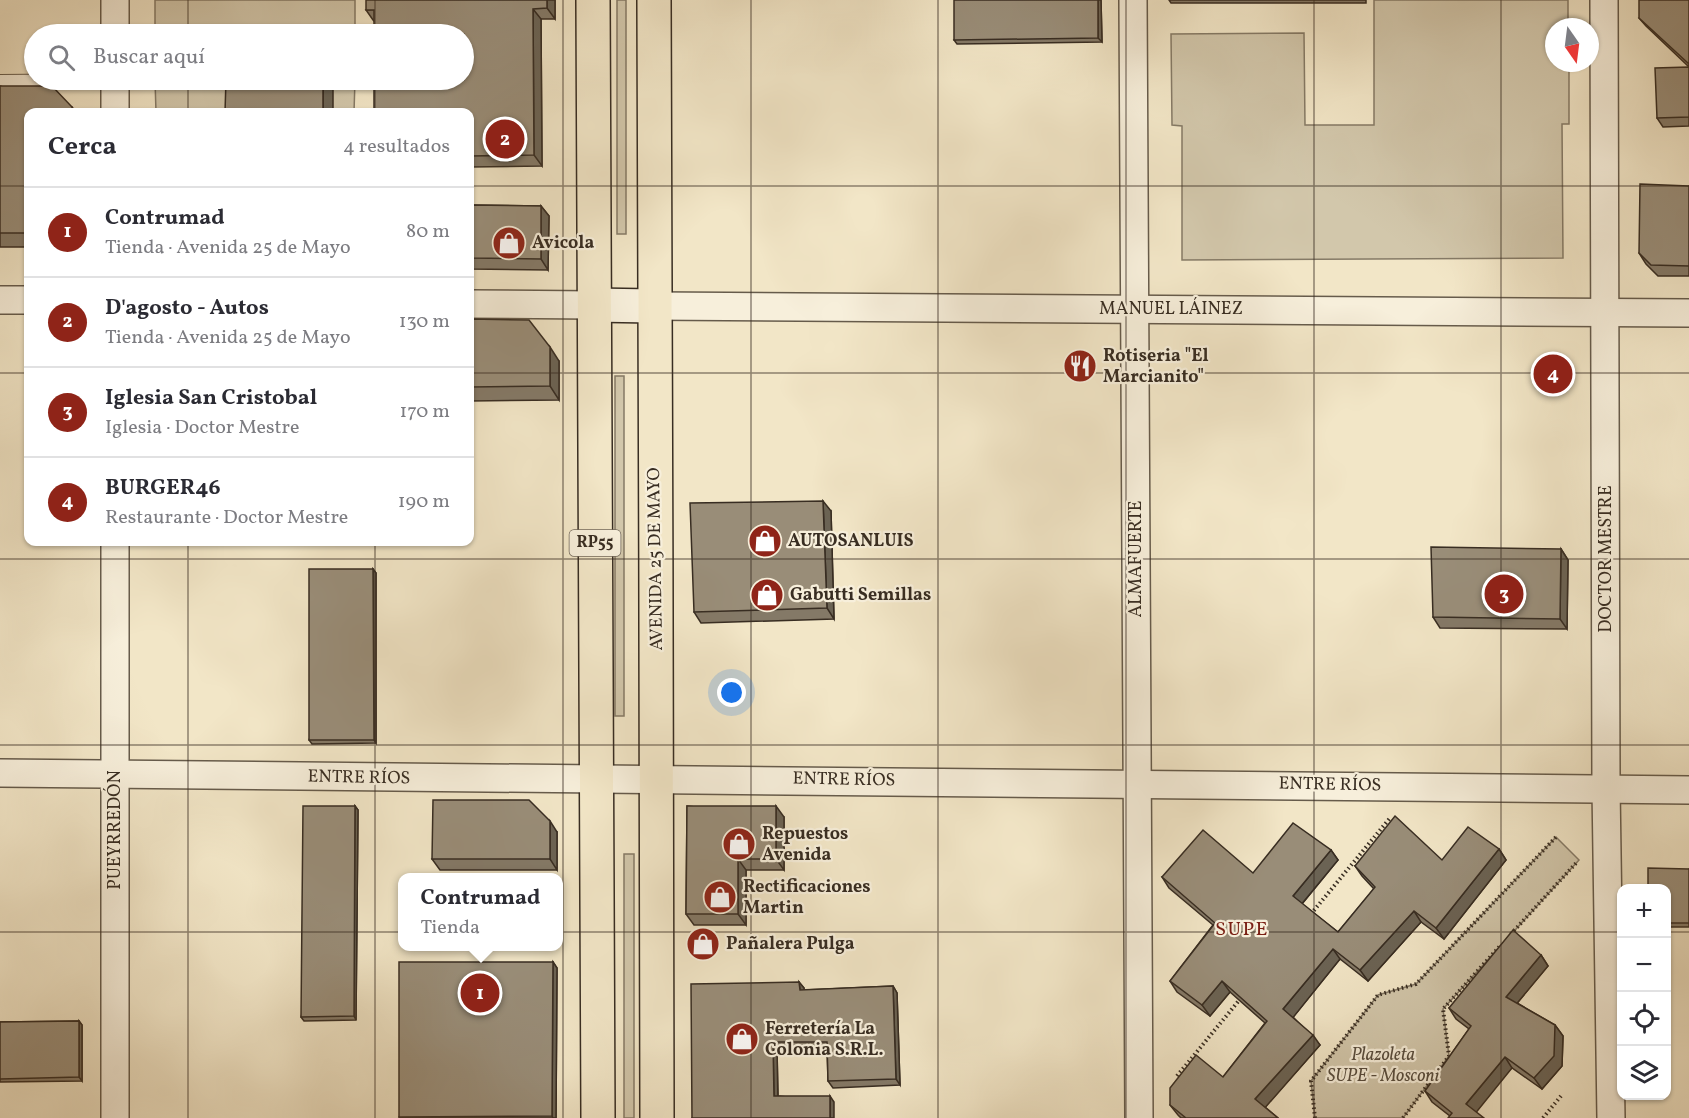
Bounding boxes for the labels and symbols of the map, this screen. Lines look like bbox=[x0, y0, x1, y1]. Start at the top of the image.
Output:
north arrow bbox=[1545, 18, 1599, 72]
pin: 2 bbox=[486, 116, 524, 162]
shop icon: Avicola bbox=[491, 225, 527, 261]
place label: Avicola bbox=[532, 231, 594, 256]
street label: MANUEL LÁINEZ bbox=[1099, 297, 1243, 322]
place label: Rotiseria "El Marcianito" bbox=[1103, 344, 1209, 390]
restaurant icon: Rotiseria "El Marcianito" bbox=[1062, 348, 1098, 384]
pin: 4 bbox=[1534, 352, 1572, 397]
street label: AVENIDA 25 DE MAYO bbox=[642, 467, 670, 651]
street label: DOCTOR MESTRE bbox=[1594, 485, 1619, 633]
street label: ALMAFUERTE bbox=[1124, 500, 1149, 618]
shop icon: AUTOSANLUIS bbox=[747, 523, 783, 559]
place label: AUTOSANLUIS bbox=[788, 529, 913, 554]
road number: RP55 bbox=[570, 530, 620, 556]
pin: 3 bbox=[1484, 572, 1524, 616]
shop icon: Gabutti Semillas bbox=[749, 577, 785, 613]
place label: Gabutti Semillas bbox=[790, 583, 931, 608]
your location bbox=[717, 678, 746, 707]
street label: ENTRE RÍOS bbox=[307, 765, 411, 791]
street label: ENTRE RÍOS bbox=[792, 767, 896, 793]
street label: PUEYRREDÓN bbox=[103, 770, 128, 890]
street label: ENTRE RÍOS bbox=[1278, 772, 1382, 798]
place label: Repuestos Avenida bbox=[762, 822, 848, 868]
shop icon: Repuestos Avenida bbox=[721, 826, 757, 862]
place label: Rectificaciones Martin bbox=[743, 875, 871, 921]
shop icon: Rectificaciones Martin bbox=[702, 879, 738, 915]
district label: SUPE bbox=[1215, 916, 1269, 944]
shop icon: Pañalera Pulga bbox=[685, 926, 721, 962]
place label: Pañalera Pulga bbox=[726, 932, 855, 957]
pin: 1 bbox=[460, 970, 500, 1016]
place label: Ferretería La Colonia S.R.L. bbox=[765, 1017, 884, 1063]
shop icon: Ferretería La Colonia S.R.L. bbox=[724, 1021, 760, 1057]
park label: Plazoleta SUPE - Mosconi bbox=[1327, 1043, 1440, 1089]

